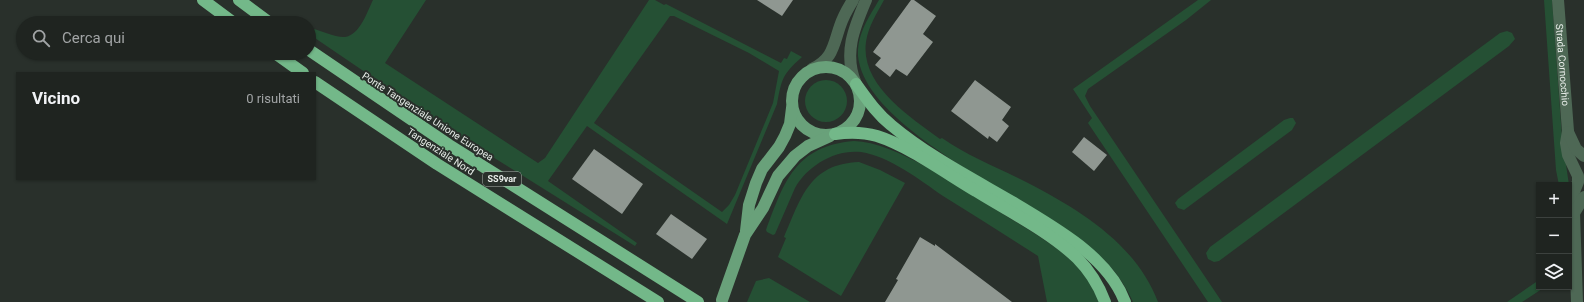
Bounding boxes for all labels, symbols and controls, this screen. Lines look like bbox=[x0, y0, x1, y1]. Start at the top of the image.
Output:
search box bbox=[16, 16, 316, 60]
street label: Strada Cornocchio bbox=[1554, 23, 1571, 107]
icon: search bbox=[30, 27, 52, 49]
text: Cerca qui bbox=[62, 29, 125, 47]
street label: Ponte Tangenziale Unione Europea bbox=[360, 70, 495, 163]
text: Vicino bbox=[32, 88, 80, 108]
text: 0 risultati bbox=[246, 91, 300, 106]
street label: Tangenziale Nord bbox=[405, 126, 476, 177]
road number: SS9var bbox=[483, 172, 521, 186]
map controls bbox=[1536, 182, 1572, 290]
button: + bbox=[1536, 182, 1572, 218]
button: − bbox=[1536, 218, 1572, 254]
button: layers bbox=[1536, 254, 1572, 290]

